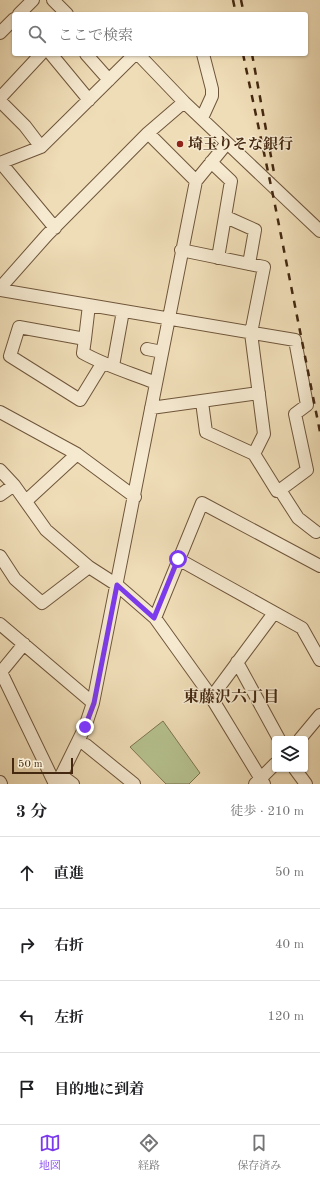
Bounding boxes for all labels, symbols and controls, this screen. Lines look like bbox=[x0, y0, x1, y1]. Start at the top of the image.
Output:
search box bbox=[12, 12, 308, 56]
icon: search bbox=[26, 23, 48, 45]
text: ここで検索 bbox=[58, 29, 133, 44]
place label: 埼玉りそな銀行 bbox=[188, 136, 293, 153]
marker: 埼玉りそな銀行 bbox=[175, 139, 185, 149]
route start bbox=[169, 550, 187, 568]
district label: 東藤沢六丁目 bbox=[183, 688, 279, 706]
route end bbox=[76, 718, 94, 736]
map controls bbox=[272, 736, 308, 772]
button: layers bbox=[272, 736, 308, 772]
scale bar bbox=[12, 756, 73, 775]
text: 50 m bbox=[18, 759, 43, 770]
text: 3 分 bbox=[16, 804, 48, 821]
text: 徒歩 · 210 m bbox=[230, 805, 304, 818]
icon: ahead bbox=[16, 862, 38, 884]
text: 50 m bbox=[275, 866, 304, 879]
text: 直進 bbox=[54, 867, 84, 882]
icon: right bbox=[16, 934, 38, 956]
text: 40 m bbox=[275, 938, 304, 951]
text: 右折 bbox=[54, 939, 84, 954]
icon: left bbox=[16, 1006, 38, 1028]
text: 120 m bbox=[267, 1010, 304, 1023]
text: 左折 bbox=[54, 1011, 84, 1026]
icon: arrive bbox=[16, 1078, 38, 1100]
text: 目的地に到着 bbox=[54, 1083, 144, 1098]
tab: 地図 bbox=[39, 1132, 61, 1174]
tab: 経路 bbox=[138, 1132, 160, 1174]
tab: 保存済み bbox=[237, 1132, 281, 1174]

